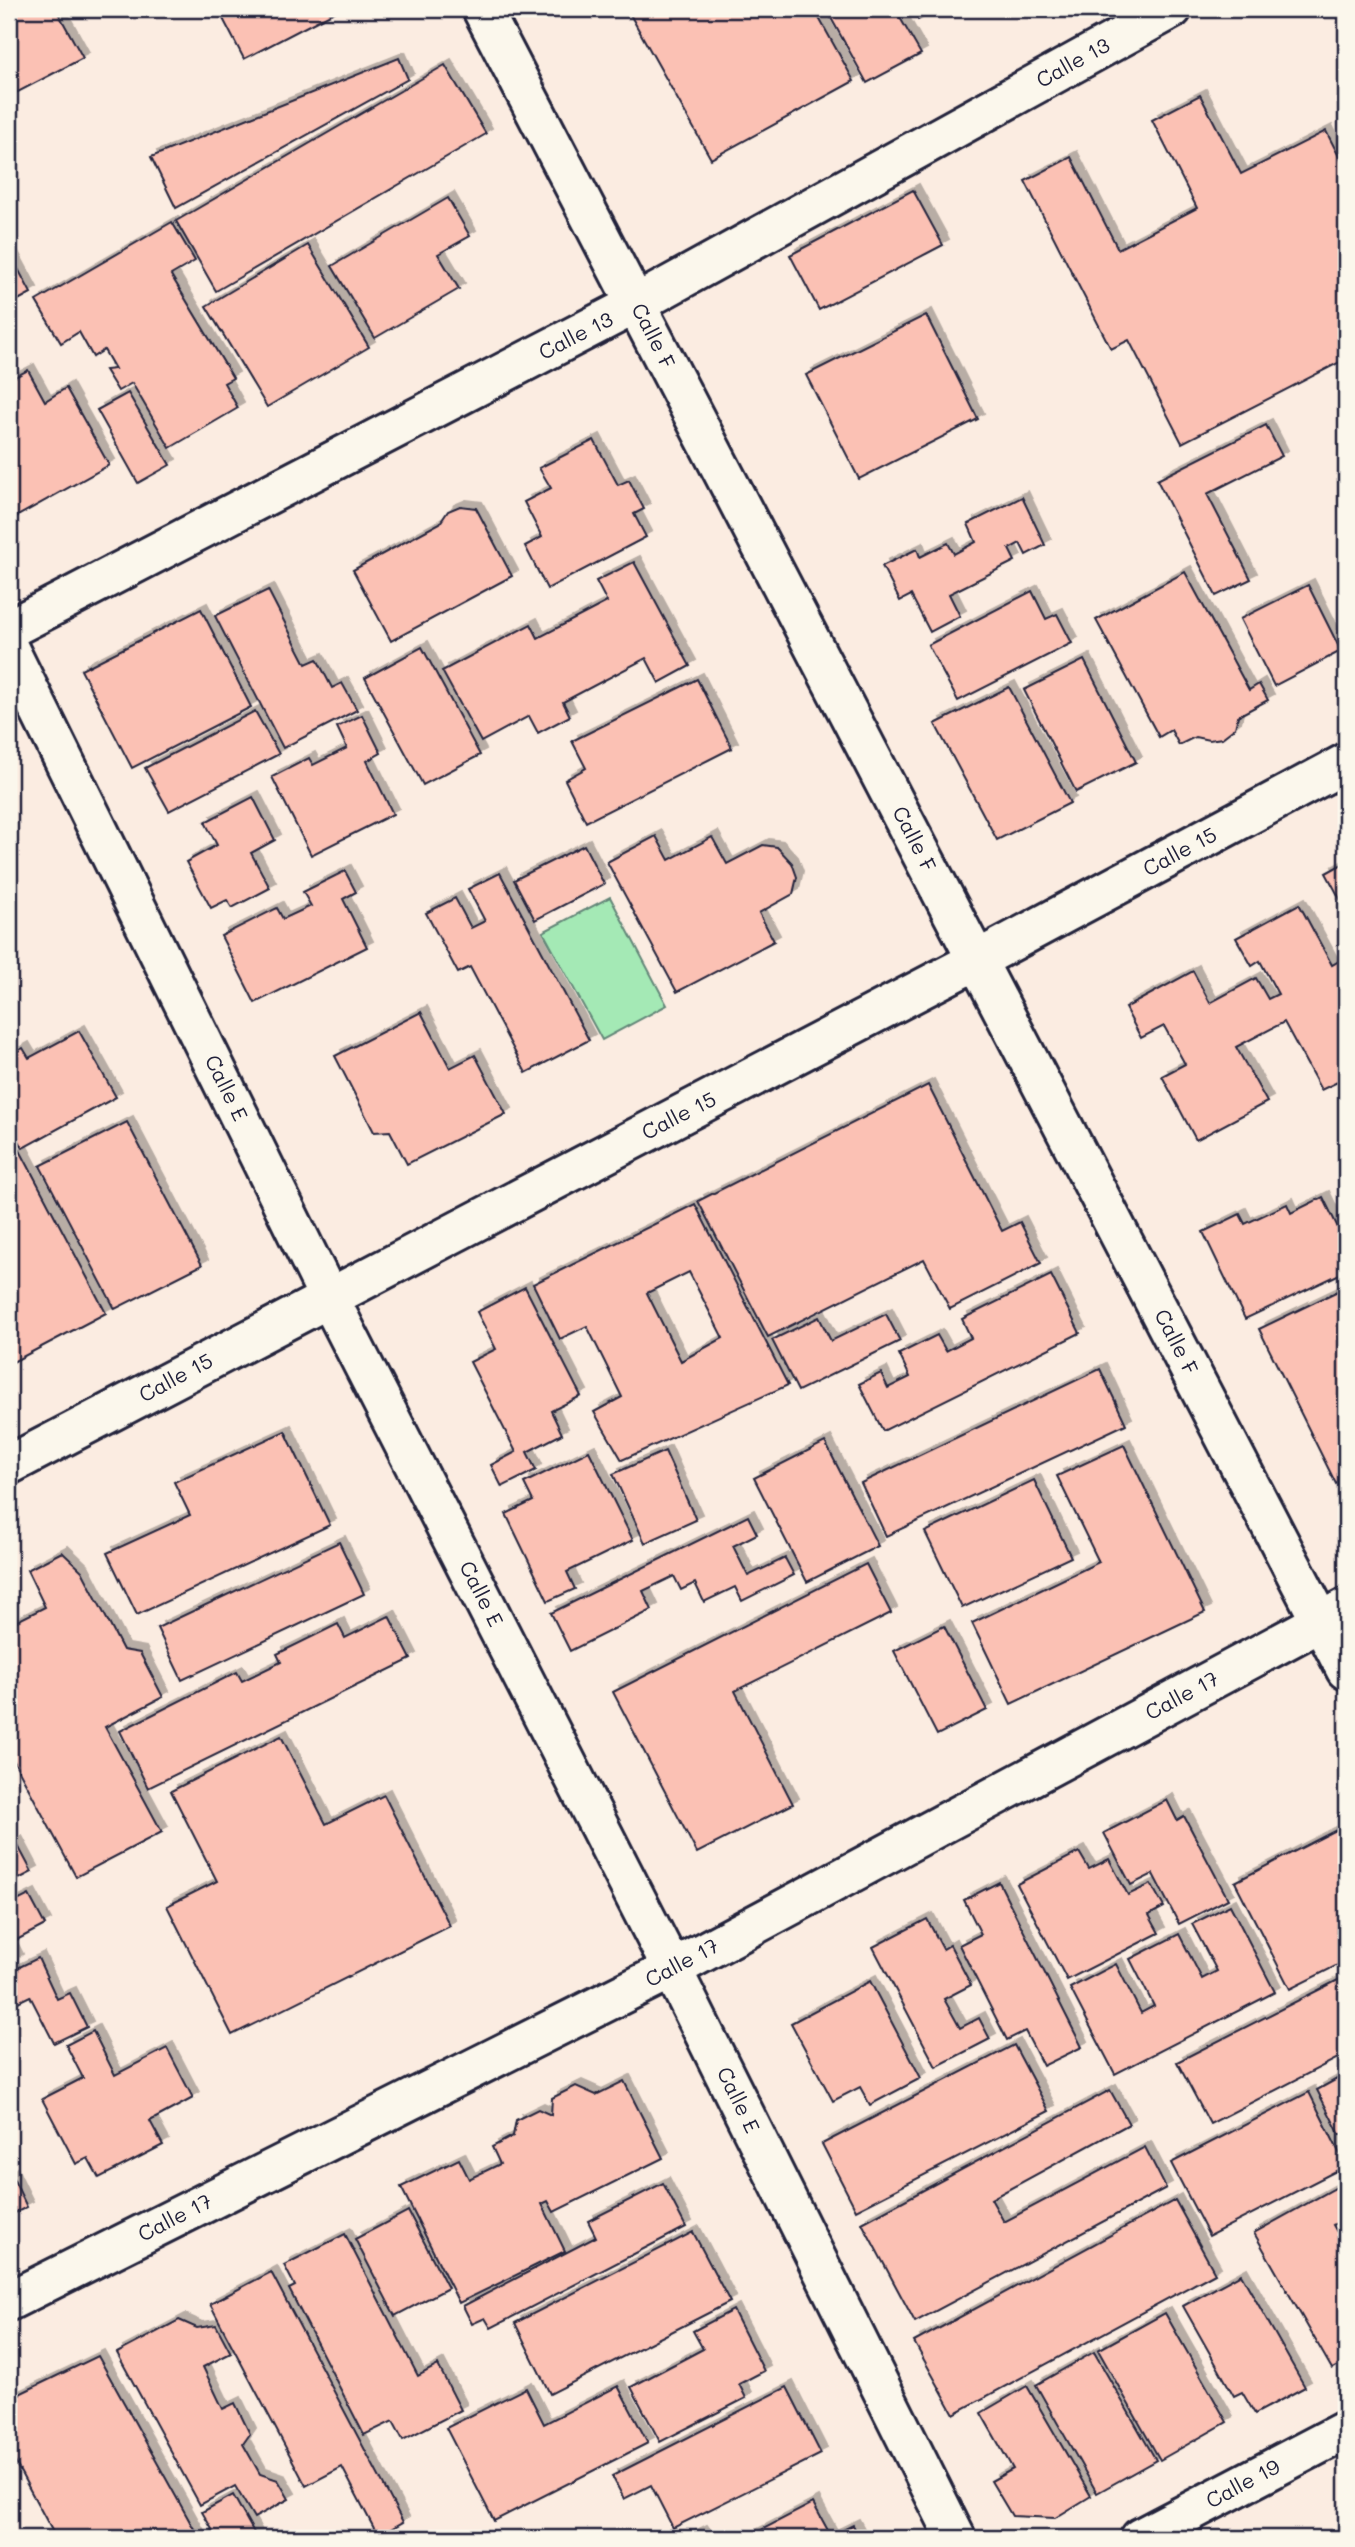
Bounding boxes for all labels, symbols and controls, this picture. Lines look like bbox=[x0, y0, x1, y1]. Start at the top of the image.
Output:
street label: Calle 13 bbox=[1031, 30, 1114, 93]
street label: Calle F bbox=[626, 298, 682, 373]
street label: Calle 13 bbox=[534, 304, 617, 365]
street label: Calle F bbox=[887, 801, 943, 876]
street label: Calle 15 bbox=[1138, 820, 1221, 881]
street label: Calle E bbox=[200, 1050, 255, 1125]
street label: Calle 15 bbox=[637, 1084, 720, 1145]
street label: Calle F bbox=[1149, 1304, 1205, 1379]
street label: Calle 15 bbox=[134, 1346, 217, 1407]
street label: Calle E bbox=[454, 1556, 510, 1631]
street label: Calle 17 bbox=[1140, 1664, 1223, 1725]
street label: Calle 17 bbox=[640, 1931, 723, 1992]
street label: Calle E bbox=[712, 2062, 767, 2137]
street label: Calle 17 bbox=[133, 2187, 216, 2247]
street label: Calle 19 bbox=[1201, 2452, 1284, 2513]

